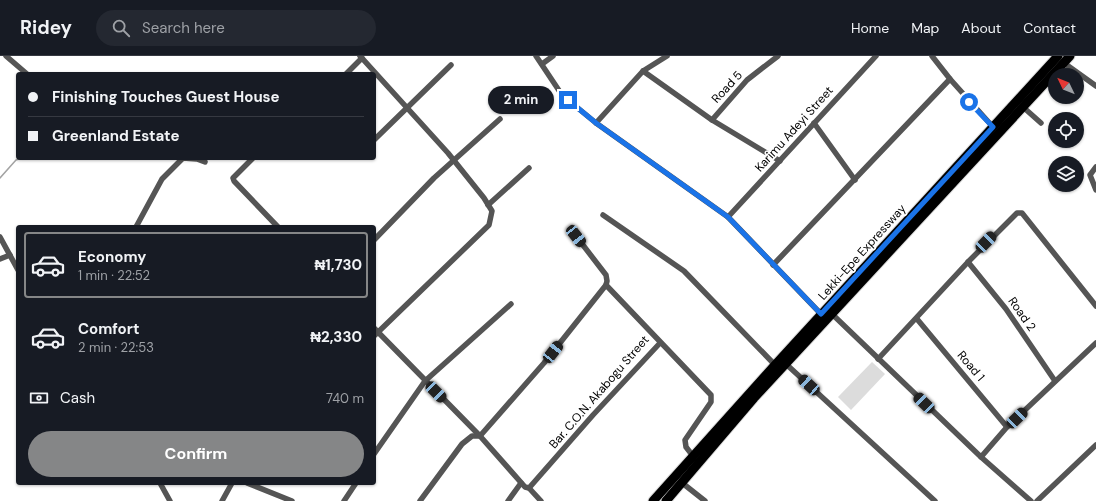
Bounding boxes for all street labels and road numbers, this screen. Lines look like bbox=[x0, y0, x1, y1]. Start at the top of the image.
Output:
street label: Road 5 bbox=[708, 67, 746, 107]
street label: Karimu Adeyi Street bbox=[751, 83, 837, 175]
street label: Lekki-Epe Expressway bbox=[815, 200, 910, 303]
street label: Road 2 bbox=[1005, 294, 1040, 334]
street label: Bar. C.O.N. Akabogu Street bbox=[545, 332, 653, 452]
street label: Road 1 bbox=[954, 347, 988, 385]

